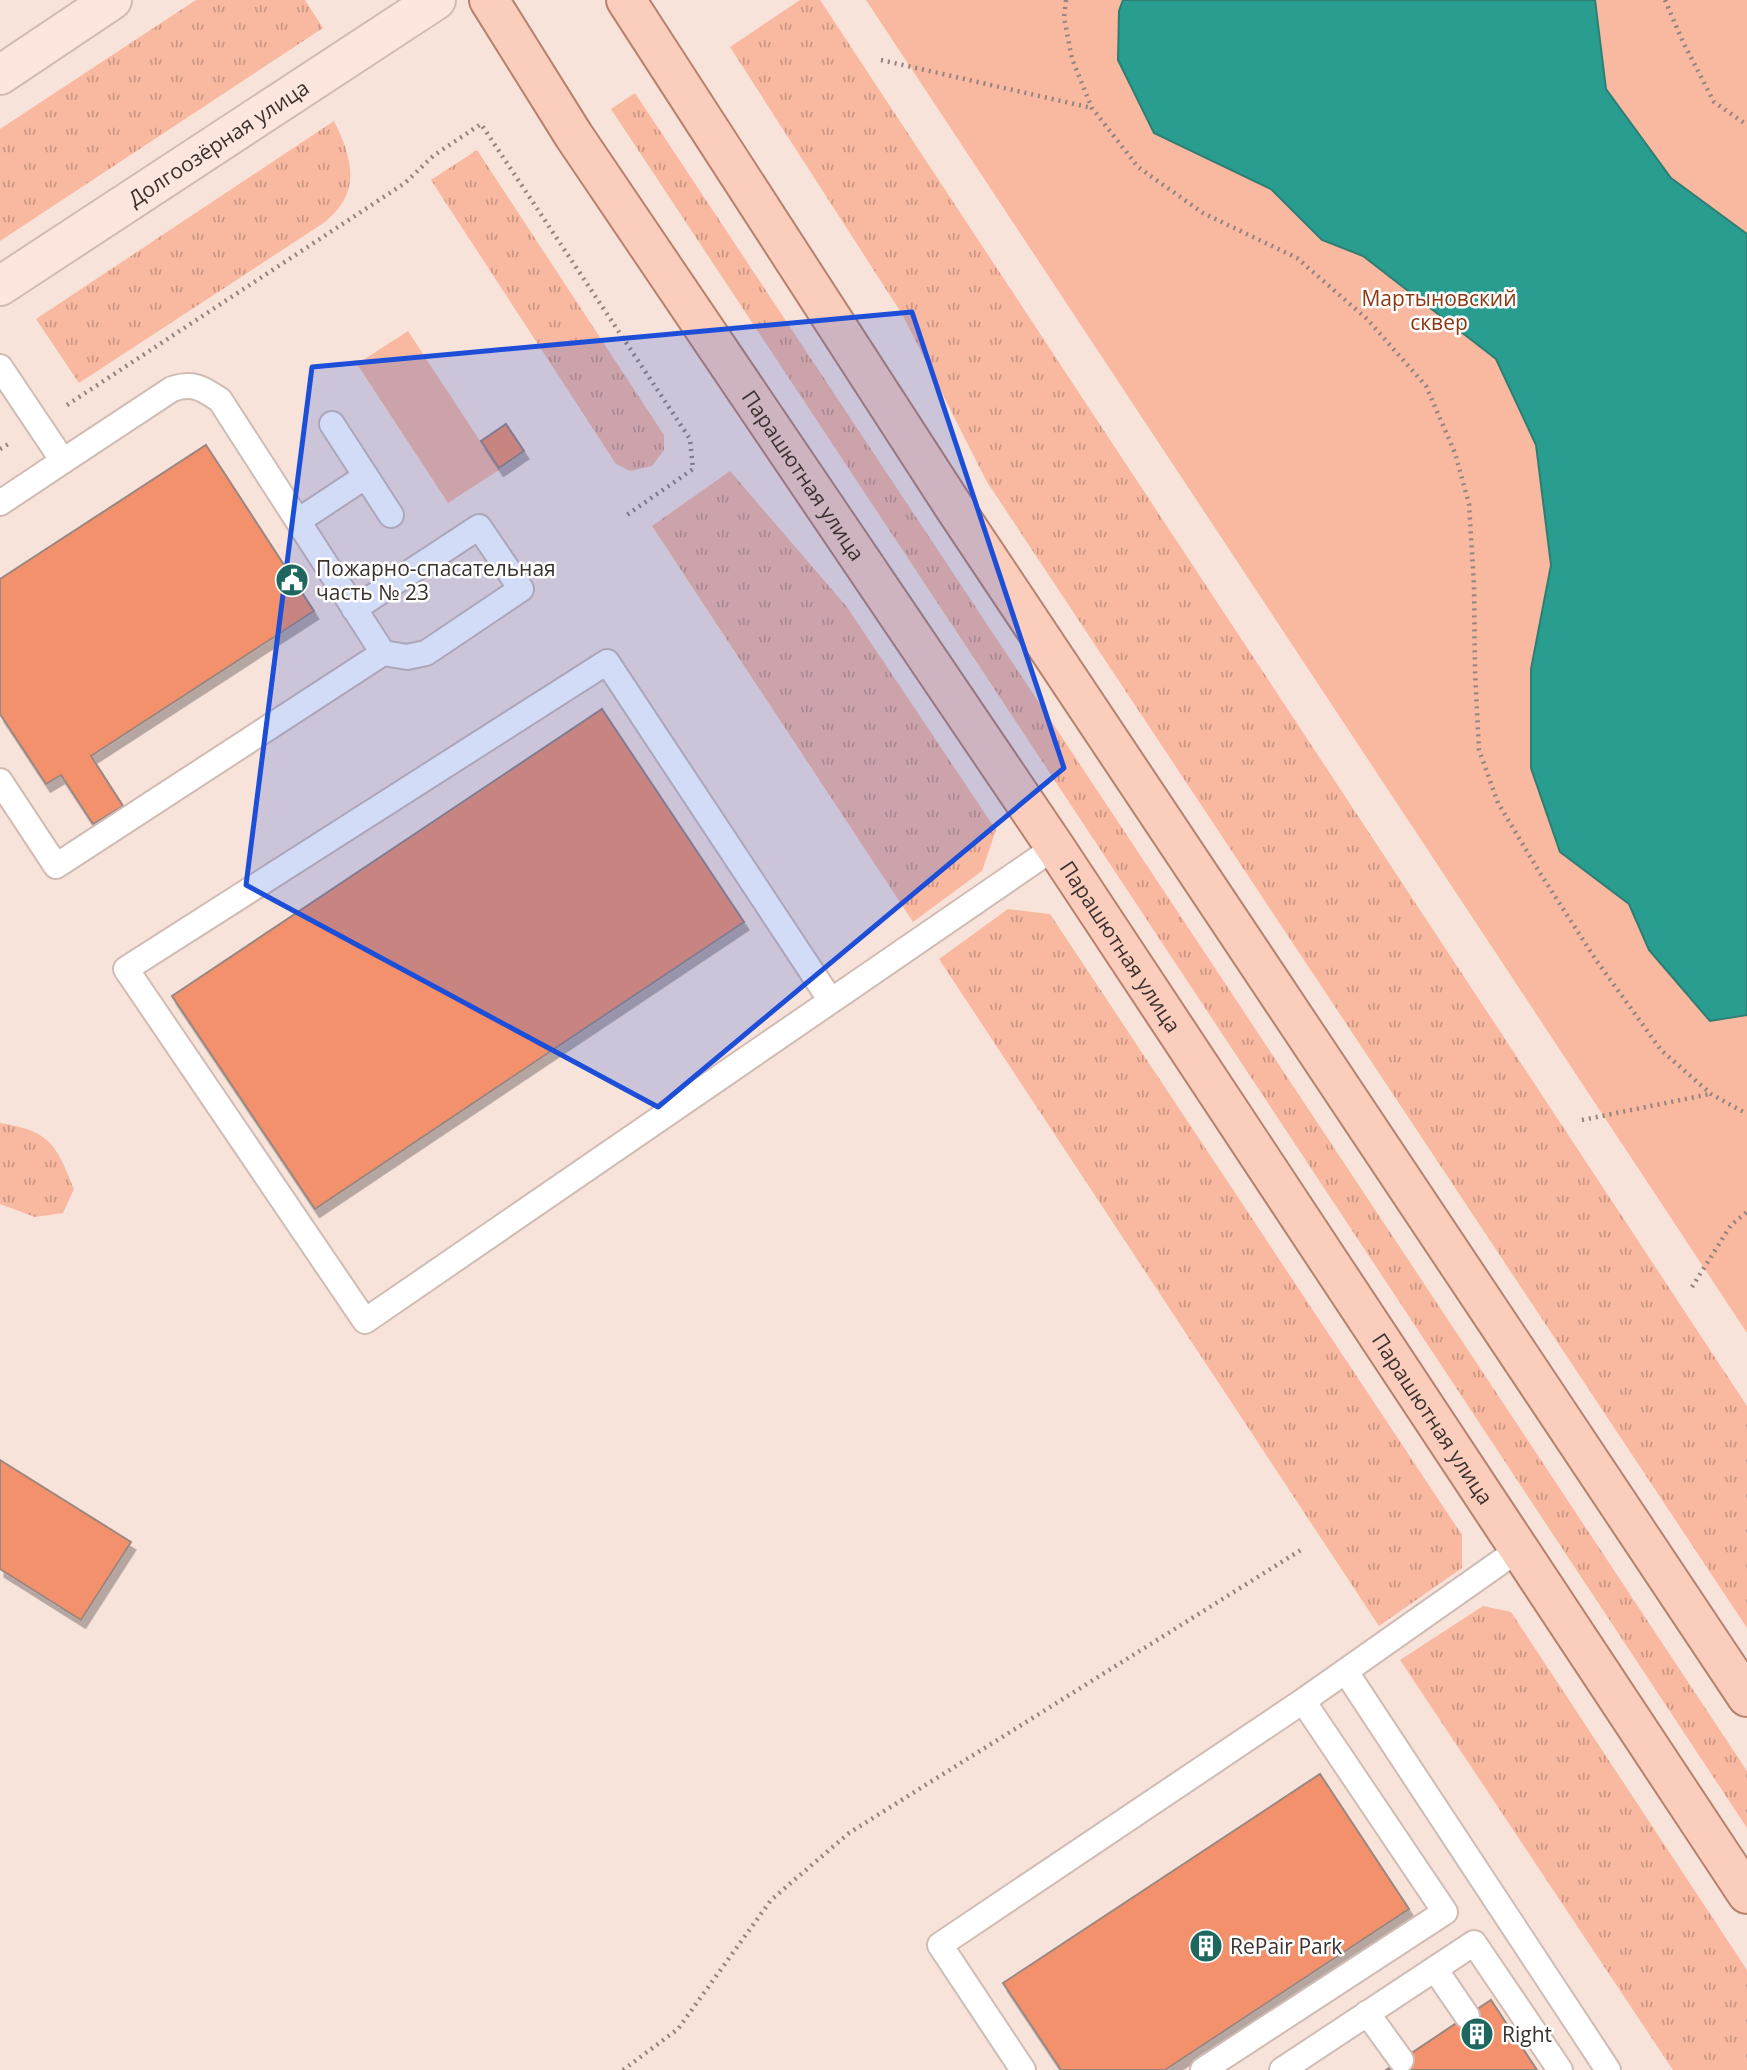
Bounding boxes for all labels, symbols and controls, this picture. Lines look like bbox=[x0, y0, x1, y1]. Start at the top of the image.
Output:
street label: Долгоозёрная улица bbox=[122, 73, 314, 212]
park label: Мартыновский сквер bbox=[1361, 284, 1517, 336]
street label: Парашютная улица bbox=[736, 384, 871, 566]
place label: Пожарно-спасательная часть № 23 bbox=[316, 554, 556, 606]
public building icon: Пожарно-спасательная часть № 23 bbox=[273, 561, 311, 599]
street label: Парашютная улица bbox=[1054, 855, 1188, 1038]
street label: Парашютная улица bbox=[1366, 1327, 1500, 1510]
building icon: RePair Park bbox=[1187, 1927, 1225, 1965]
place label: RePair Park bbox=[1230, 1932, 1342, 1960]
building icon: Right bbox=[1458, 2015, 1496, 2053]
place label: Right bbox=[1502, 2020, 1552, 2048]

